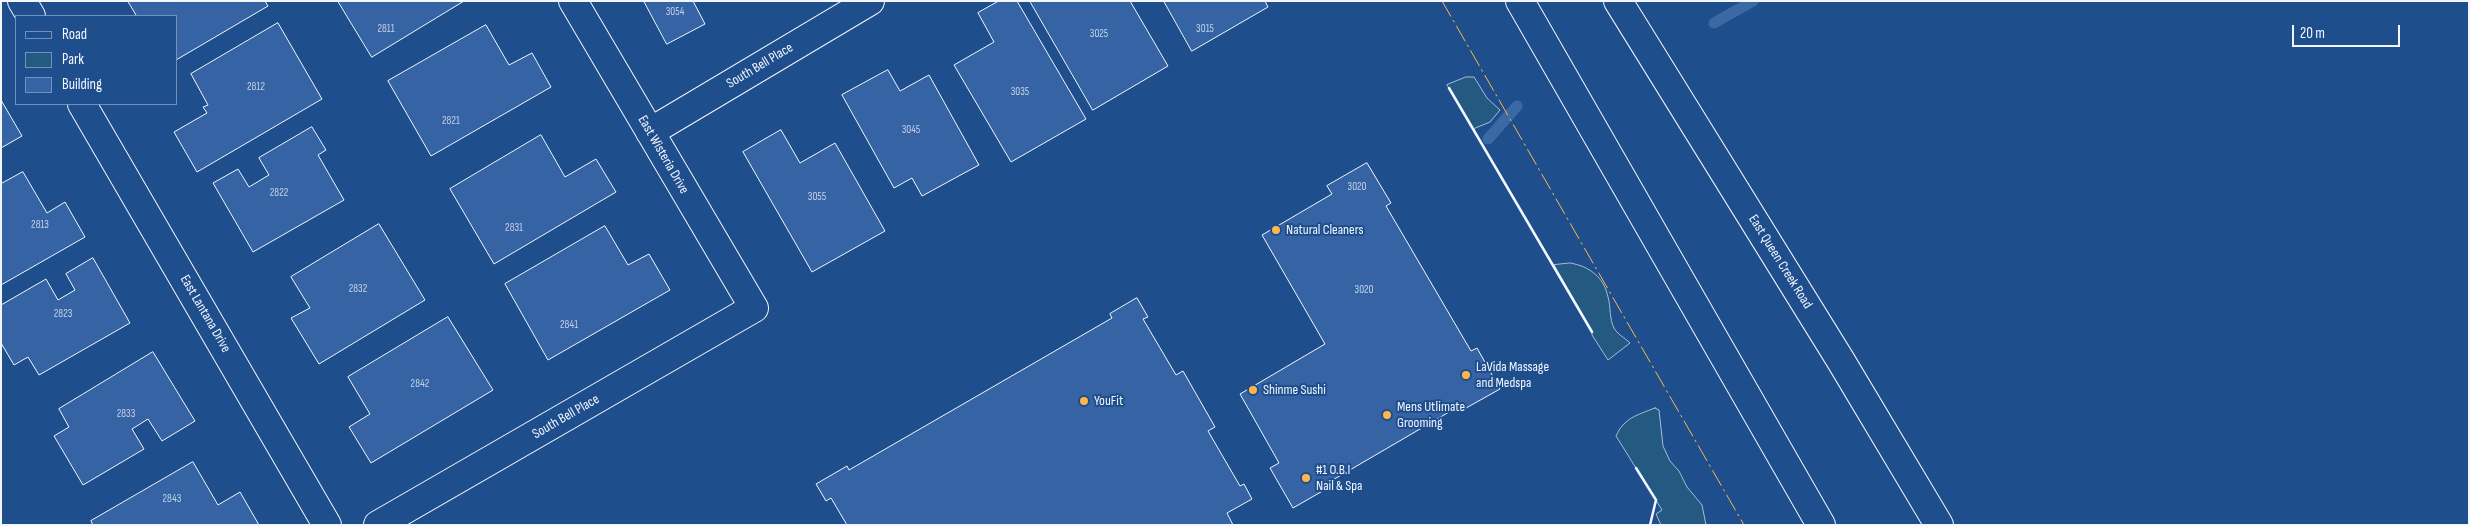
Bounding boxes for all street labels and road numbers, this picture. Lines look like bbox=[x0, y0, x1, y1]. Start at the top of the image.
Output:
street label: South Bell Place bbox=[724, 40, 796, 92]
street label: East Wisteria Drive bbox=[634, 113, 692, 197]
street label: East Queen Creek Road bbox=[1744, 212, 1816, 312]
street label: East Lantana Drive bbox=[176, 272, 234, 356]
street label: South Bell Place bbox=[530, 391, 602, 443]

